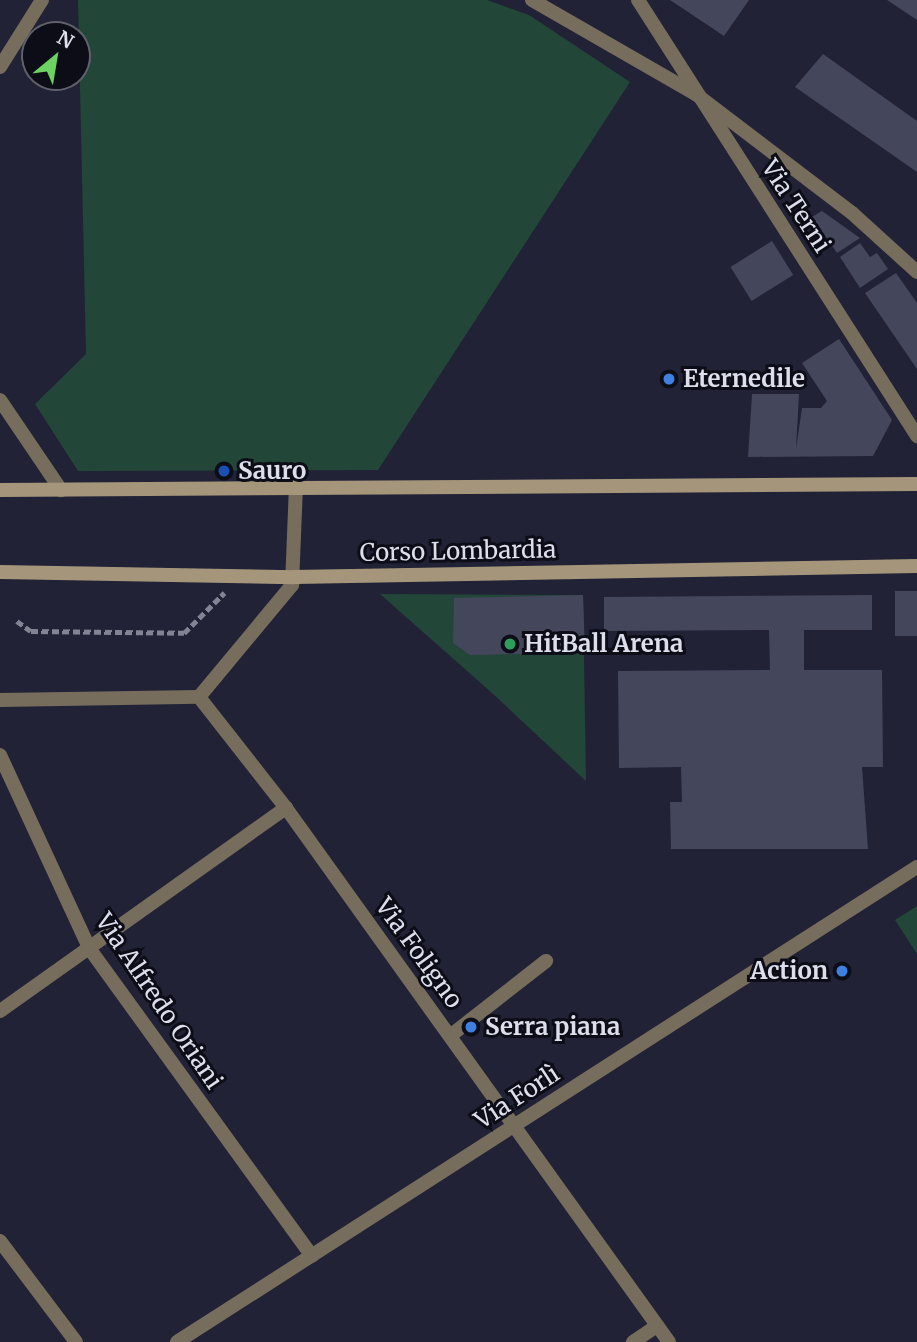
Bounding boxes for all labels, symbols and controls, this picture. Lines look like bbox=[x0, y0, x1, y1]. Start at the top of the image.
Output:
north arrow bbox=[21, 21, 91, 91]
text: N bbox=[53, 25, 78, 54]
street label: Via Terni bbox=[755, 154, 837, 258]
place label: Eternedile bbox=[683, 365, 805, 393]
marker: Eternedile bbox=[661, 371, 677, 387]
place label: Sauro bbox=[238, 457, 306, 485]
marker: Sauro bbox=[216, 463, 232, 479]
street label: Corso Lombardia bbox=[359, 535, 557, 567]
place label: HitBall Arena bbox=[524, 630, 683, 658]
marker: HitBall Arena bbox=[502, 636, 518, 652]
street label: Via Foligno bbox=[369, 892, 469, 1014]
street label: Via Alfredo Oriani bbox=[89, 908, 229, 1094]
place label: Action bbox=[750, 957, 828, 985]
marker: Action bbox=[834, 963, 850, 979]
place label: Serra piana bbox=[485, 1013, 620, 1041]
marker: Serra piana bbox=[463, 1019, 479, 1035]
street label: Via Forlì bbox=[469, 1059, 565, 1135]

